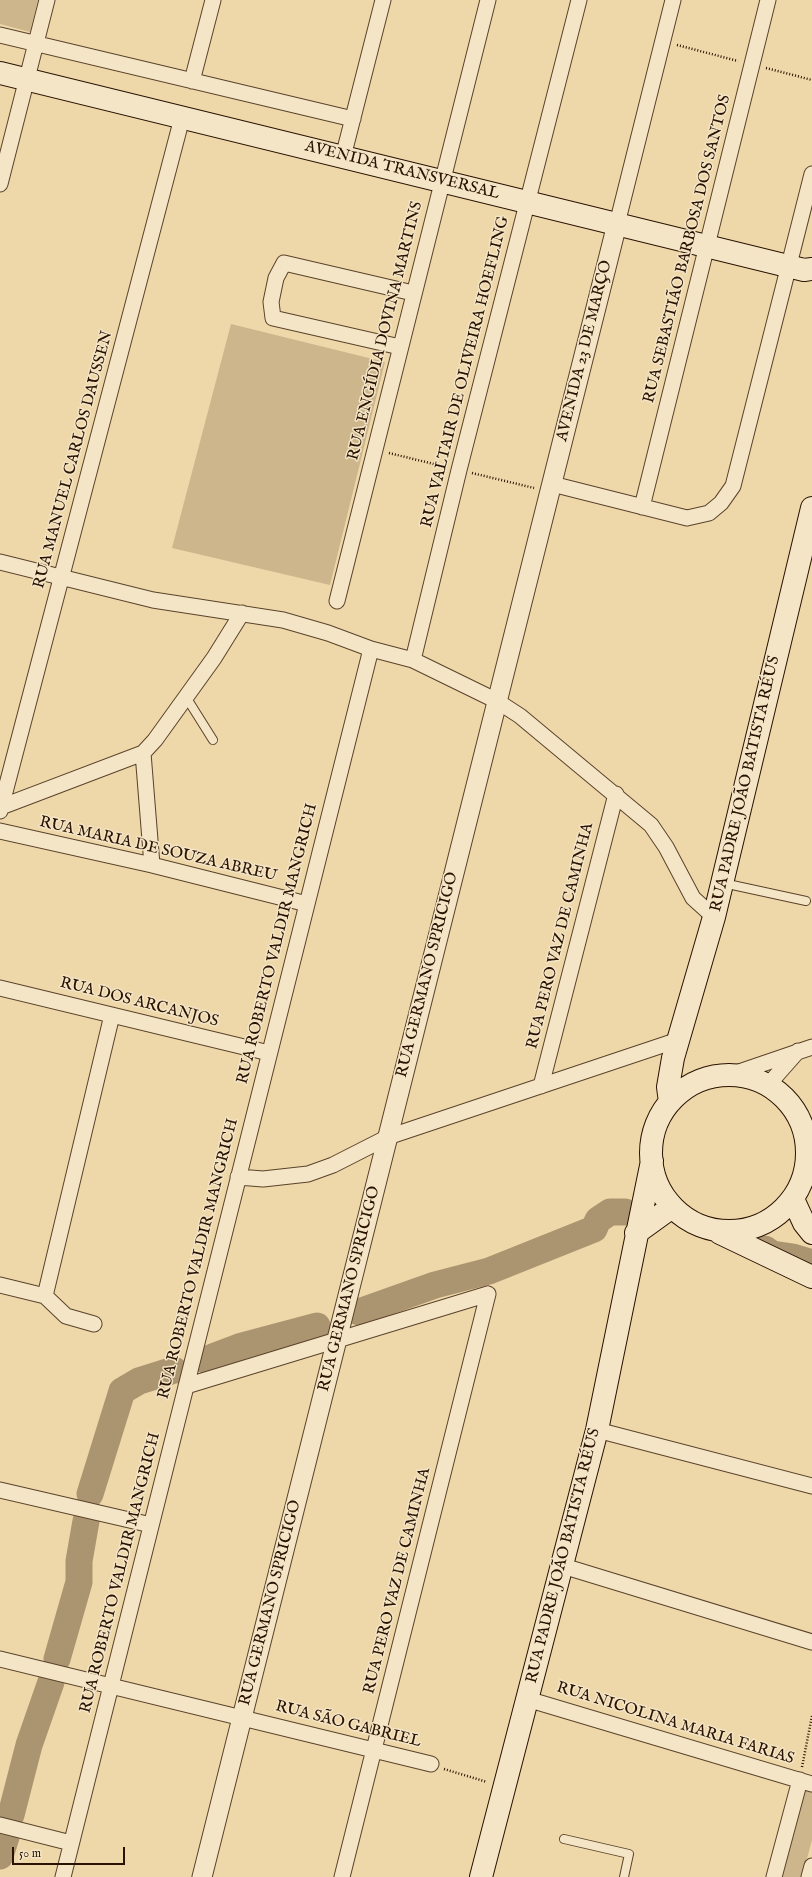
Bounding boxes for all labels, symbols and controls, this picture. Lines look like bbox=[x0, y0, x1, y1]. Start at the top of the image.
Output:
street label: RUA SEBASTIÃO BARBOSA DOS SANTOS bbox=[640, 93, 736, 405]
street label: AVENIDA TRANSVERSAL bbox=[303, 138, 501, 204]
street label: RUA ENGÍDIA DOVINA MARTINS bbox=[344, 200, 428, 462]
street label: RUA VALTAIR DE OLIVEIRA HOEFLING bbox=[418, 214, 514, 530]
street label: AVENIDA 23 DE MARÇO bbox=[553, 259, 617, 443]
street label: RUA MANUEL CARLOS DAUSSEN bbox=[30, 329, 118, 591]
street label: RUA PADRE JOÃO BATISTA RÉUS bbox=[707, 654, 785, 914]
street label: RUA ROBERTO VALDIR MANGRICH bbox=[234, 802, 322, 1086]
street label: RUA MARIA DE SOUZA ABREU bbox=[37, 813, 279, 887]
street label: RUA PERO VAZ DE CAMINHA bbox=[524, 821, 598, 1051]
street label: RUA GERMANO SPRICIGO bbox=[393, 870, 463, 1080]
street label: RUA DOS ARCANJOS bbox=[58, 974, 220, 1032]
street label: RUA ROBERTO VALDIR MANGRICH bbox=[155, 1117, 243, 1401]
street label: RUA GERMANO SPRICIGO bbox=[315, 1184, 385, 1394]
street label: RUA PADRE JOÃO BATISTA RÉUS bbox=[523, 1427, 605, 1685]
street label: RUA ROBERTO VALDIR MANGRICH bbox=[77, 1431, 165, 1715]
street label: RUA PERO VAZ DE CAMINHA bbox=[361, 1466, 435, 1696]
street label: RUA GERMANO SPRICIGO bbox=[236, 1498, 306, 1708]
street label: RUA NICOLINA MARIA FARIAS bbox=[554, 1679, 796, 1769]
street label: RUA SÃO GABRIEL bbox=[273, 1698, 423, 1752]
scale bar bbox=[14, 1839, 127, 1865]
text: 50 m bbox=[19, 1846, 41, 1861]

